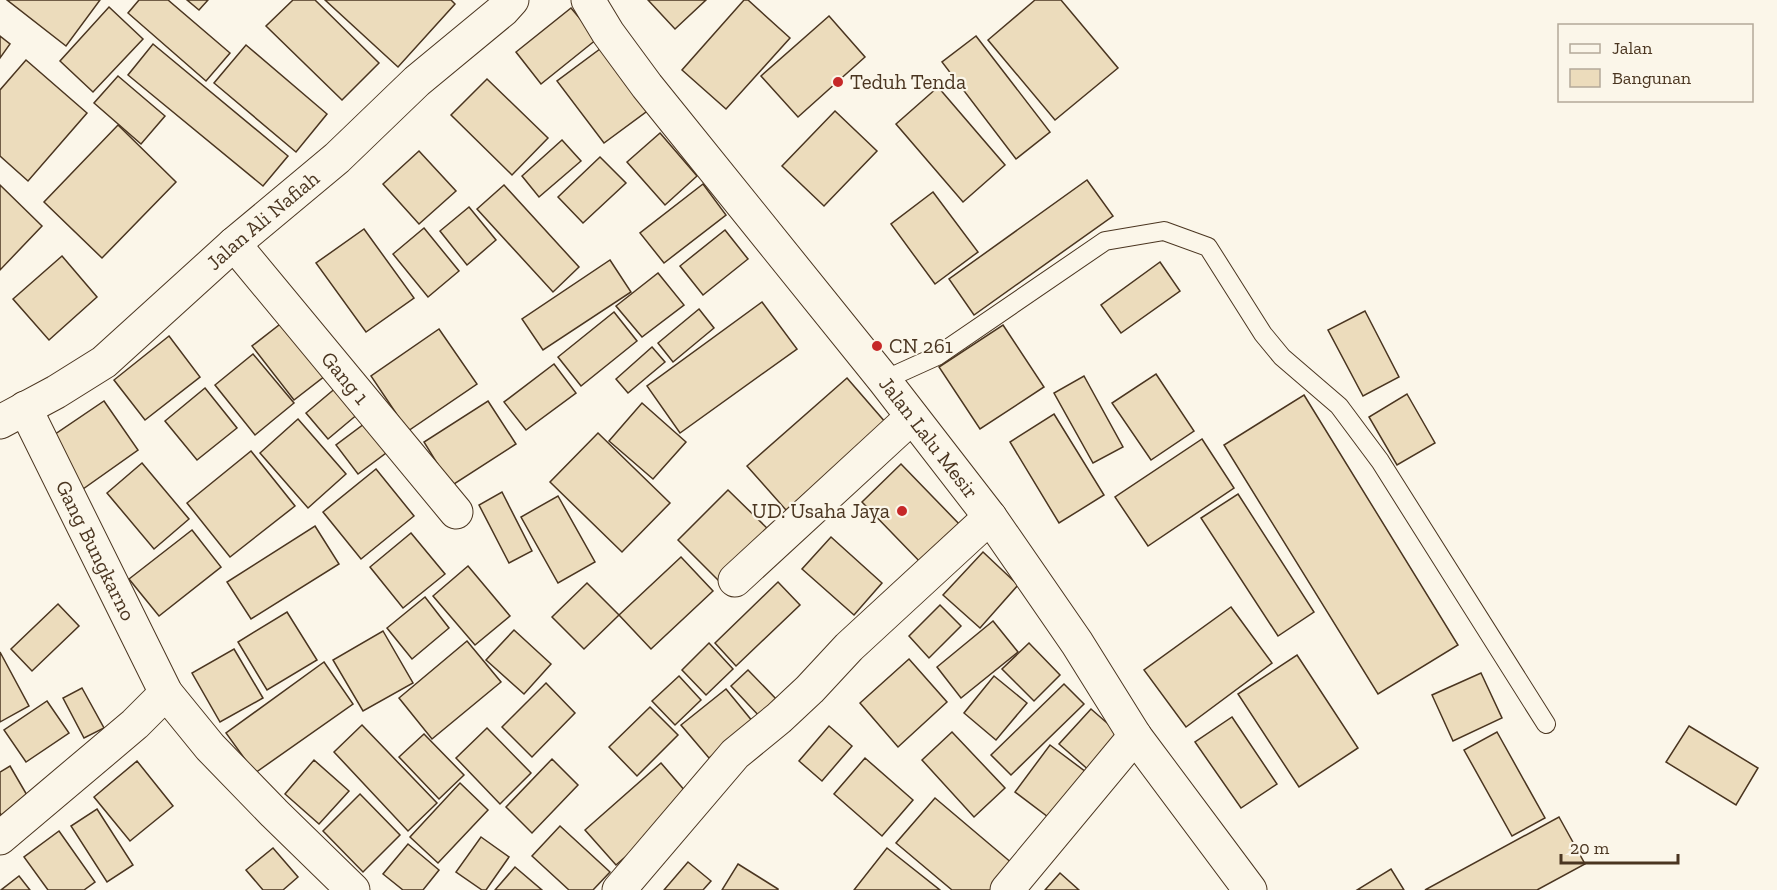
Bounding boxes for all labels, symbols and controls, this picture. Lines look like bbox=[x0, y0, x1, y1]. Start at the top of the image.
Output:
legend bbox=[1558, 24, 1753, 102]
text: Jalan bbox=[1612, 37, 1653, 59]
text: Bangunan bbox=[1612, 67, 1692, 89]
place label: Teduh Tenda bbox=[850, 69, 966, 94]
marker: Teduh Tenda bbox=[831, 75, 845, 89]
street label: Jalan Ali Nafiah bbox=[201, 165, 324, 275]
place label: CN 261 bbox=[889, 333, 953, 358]
marker: CN 261 bbox=[870, 339, 884, 353]
street label: Gang 1 bbox=[316, 346, 375, 409]
street label: Jalan Lalu Mesir bbox=[874, 371, 984, 503]
street label: Gang Bungkarno bbox=[51, 476, 141, 625]
place label: UD. Usaha Jaya bbox=[752, 498, 890, 523]
marker: UD. Usaha Jaya bbox=[895, 504, 909, 518]
scale bar bbox=[1561, 827, 1678, 865]
text: 20 m bbox=[1570, 837, 1610, 859]

